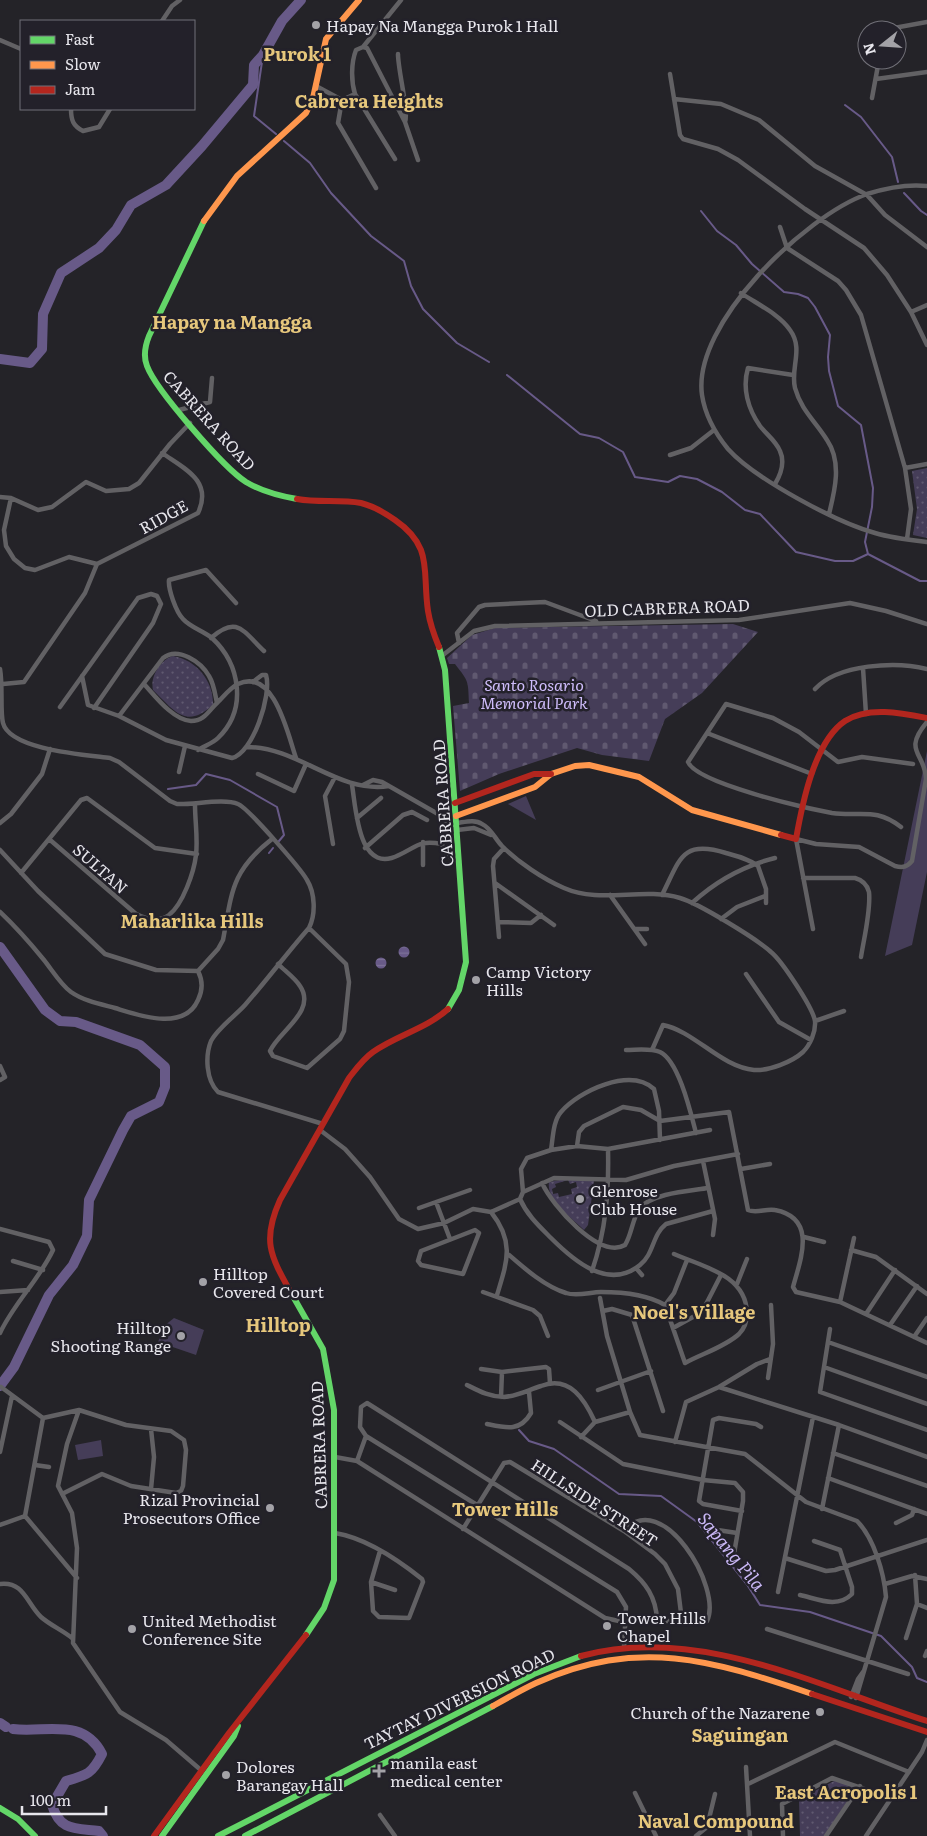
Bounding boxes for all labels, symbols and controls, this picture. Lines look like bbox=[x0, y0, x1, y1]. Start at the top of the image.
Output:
place label: Hapay Na Mangga Purok 1 Hall bbox=[326, 13, 558, 37]
marker: Hapay Na Mangga Purok 1 Hall bbox=[310, 19, 322, 31]
legend bbox=[20, 20, 195, 110]
north arrow bbox=[857, 20, 907, 70]
text: Fast bbox=[65, 27, 94, 50]
district label: Purok 1 bbox=[263, 40, 331, 67]
text: N bbox=[857, 40, 880, 58]
text: Slow bbox=[65, 52, 100, 75]
text: Jam bbox=[65, 77, 96, 100]
district label: Cabrera Heights bbox=[295, 87, 443, 114]
district label: Hapay na Mangga bbox=[152, 308, 313, 335]
street label: CABRERA ROAD bbox=[158, 364, 262, 476]
street label: RIDGE bbox=[134, 493, 192, 539]
street label: OLD CABRERA ROAD bbox=[584, 592, 750, 622]
park label: Santo Rosario Memorial Park bbox=[480, 672, 588, 714]
street label: CABRERA ROAD bbox=[426, 738, 458, 868]
street label: SULTAN bbox=[68, 837, 134, 899]
district label: Maharlika Hills bbox=[121, 907, 264, 934]
place label: Camp Victory Hills bbox=[486, 959, 592, 1001]
marker: Camp Victory Hills bbox=[470, 974, 482, 986]
place label: Glenrose Club House bbox=[590, 1178, 677, 1220]
marker: Glenrose Club House bbox=[574, 1193, 586, 1205]
place label: Hilltop Covered Court bbox=[213, 1261, 324, 1303]
marker: Hilltop Covered Court bbox=[197, 1276, 209, 1288]
district label: Noel's Village bbox=[633, 1298, 755, 1325]
district label: Hilltop bbox=[245, 1311, 311, 1338]
place label: Hilltop Shooting Range bbox=[51, 1315, 171, 1357]
marker: Hilltop Shooting Range bbox=[175, 1330, 187, 1342]
street label: CABRERA ROAD bbox=[304, 1381, 332, 1509]
street label: HILLSIDE STREET bbox=[527, 1452, 663, 1552]
place label: Rizal Provincial Prosecutors Office bbox=[123, 1487, 260, 1529]
district label: Tower Hills bbox=[452, 1495, 558, 1522]
marker: Rizal Provincial Prosecutors Office bbox=[264, 1502, 276, 1514]
water label: Sapang Pila bbox=[692, 1506, 773, 1597]
place label: Tower Hills Chapel bbox=[617, 1605, 706, 1647]
place label: United Methodist Conference Site bbox=[142, 1608, 277, 1650]
marker: Tower Hills Chapel bbox=[601, 1620, 613, 1632]
marker: United Methodist Conference Site bbox=[126, 1623, 138, 1635]
street label: TAYTAY DIVERSION ROAD bbox=[359, 1641, 559, 1755]
place label: Church of the Nazarene bbox=[631, 1700, 810, 1724]
marker: Church of the Nazarene bbox=[814, 1706, 826, 1718]
district label: Saguingan bbox=[691, 1721, 789, 1748]
place label: manila east medical center bbox=[390, 1750, 503, 1792]
place label: Dolores Barangay Hall bbox=[236, 1754, 343, 1796]
marker: manila east medical center bbox=[372, 1764, 386, 1778]
marker: Dolores Barangay Hall bbox=[220, 1769, 232, 1781]
district label: East Acropolis 1 bbox=[775, 1778, 918, 1805]
scale bar bbox=[22, 1784, 106, 1816]
text: 100 m bbox=[30, 1788, 71, 1811]
district label: Naval Compound bbox=[638, 1807, 794, 1834]

